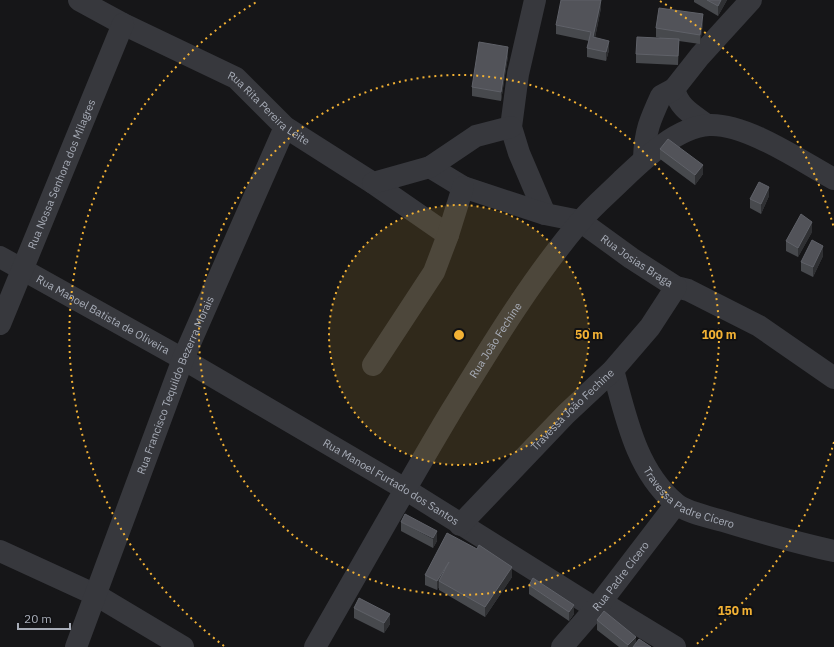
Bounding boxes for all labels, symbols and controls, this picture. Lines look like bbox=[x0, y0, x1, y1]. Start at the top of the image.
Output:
street label: Rua Rita Pereira Leite bbox=[226, 68, 313, 148]
street label: Rua Nossa Senhora dos Milagres bbox=[24, 97, 98, 251]
street label: Rua Josias Braga bbox=[598, 231, 676, 290]
street label: Rua Manoel Batista de Oliveira bbox=[34, 272, 172, 357]
street label: Rua Francisco Tequildo Bezerra Morais bbox=[134, 294, 217, 476]
street label: Rua João Fechine bbox=[466, 300, 525, 381]
text: 50 m bbox=[575, 327, 603, 342]
text: 100 m bbox=[701, 327, 737, 342]
centre of rings bbox=[452, 328, 466, 342]
street label: Travessa João Fechine bbox=[528, 366, 617, 454]
street label: Rua Manoel Furtado dos Santos bbox=[320, 436, 462, 528]
street label: Travessa Padre Cícero bbox=[640, 464, 736, 531]
street label: Rua Padre Cícero bbox=[589, 538, 652, 614]
text: 150 m bbox=[717, 603, 753, 618]
scale bar bbox=[18, 605, 70, 631]
text: 20 m bbox=[24, 611, 52, 626]

